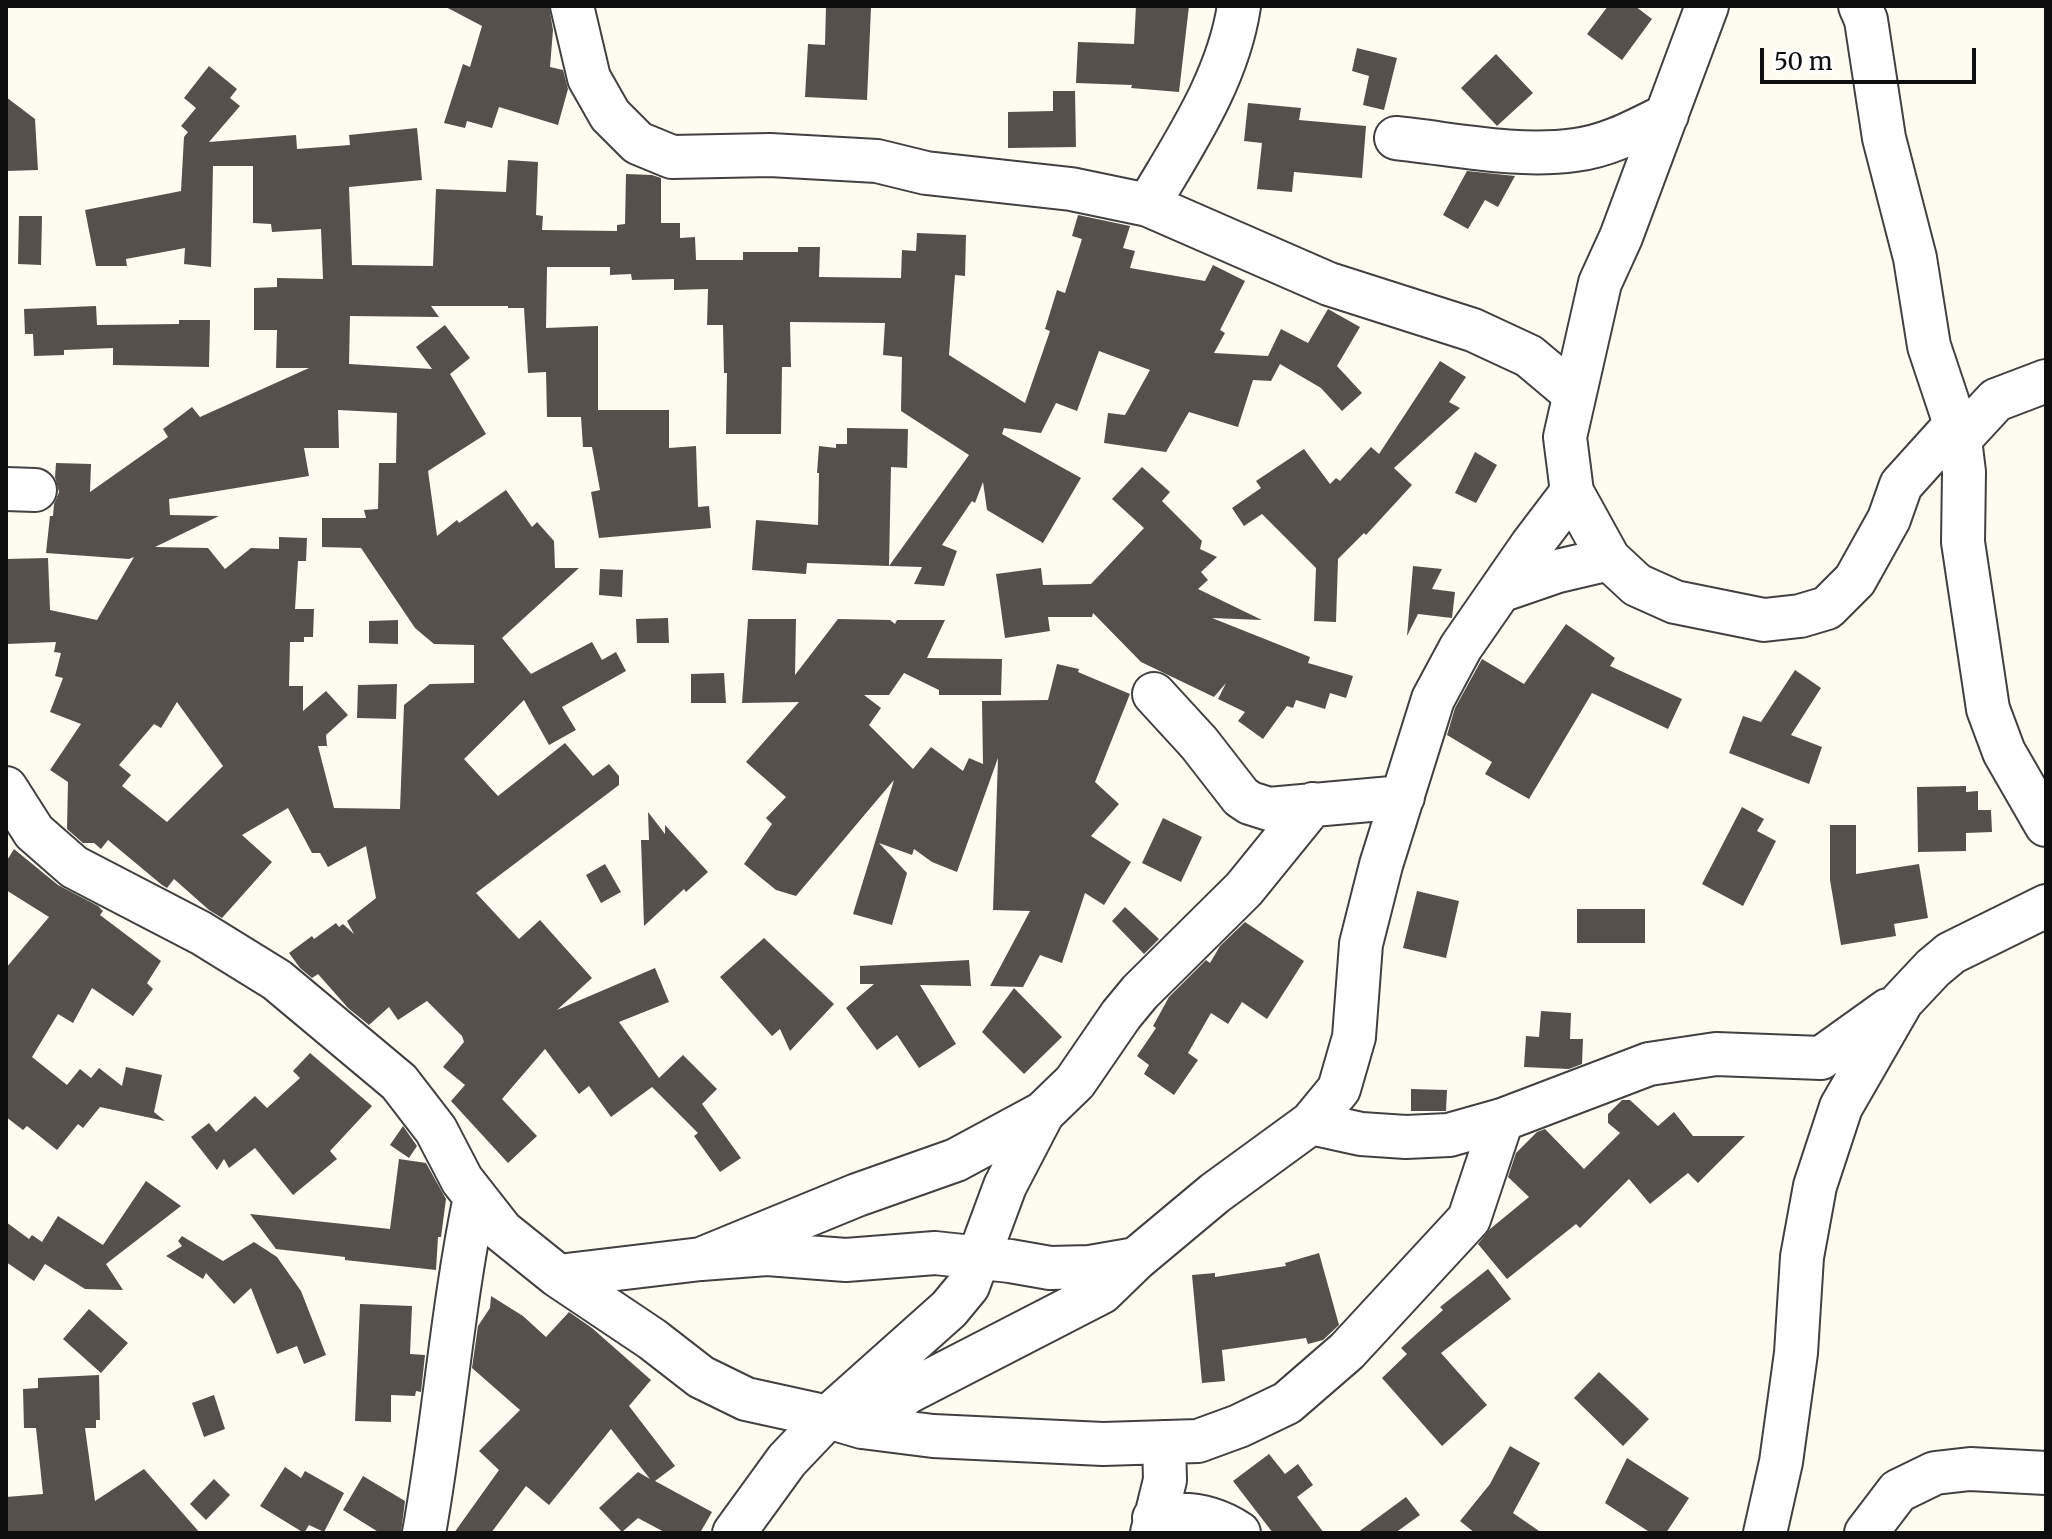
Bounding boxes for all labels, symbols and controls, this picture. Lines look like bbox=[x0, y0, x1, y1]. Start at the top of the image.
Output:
scale bar bbox=[1764, 32, 1980, 82]
text: 50 m bbox=[1774, 46, 1833, 77]

